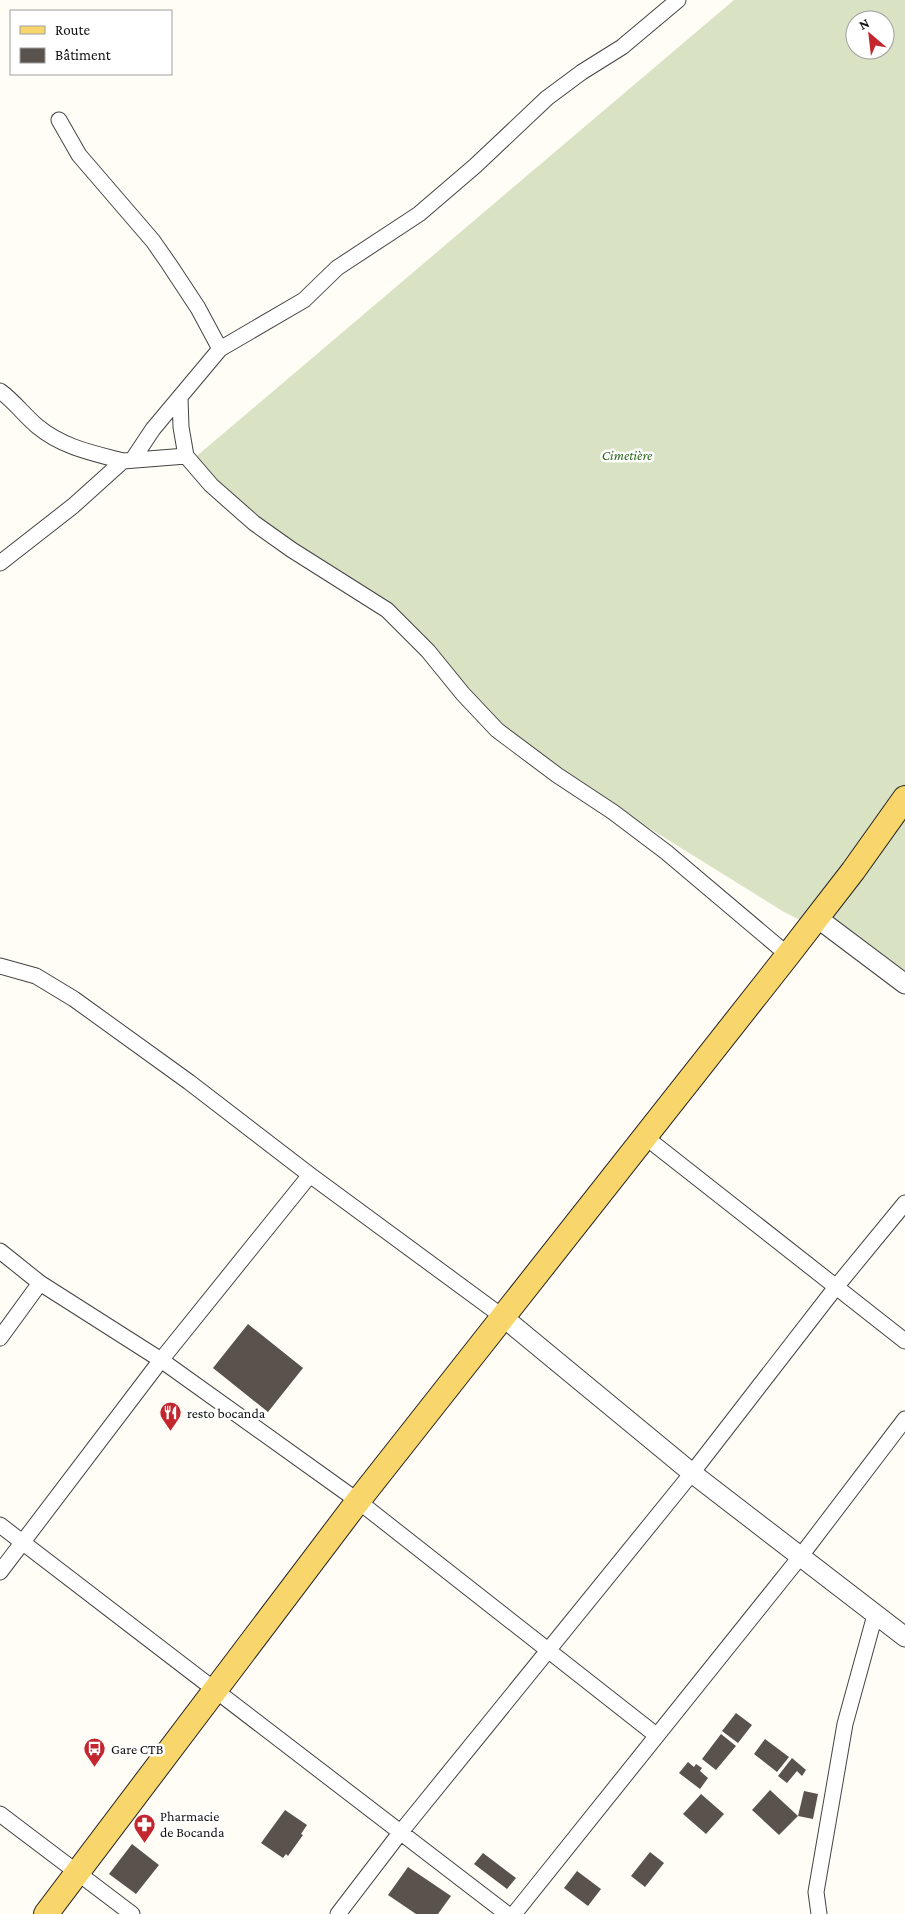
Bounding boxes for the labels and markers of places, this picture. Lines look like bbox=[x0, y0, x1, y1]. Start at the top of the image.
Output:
restaurant icon: resto bocanda bbox=[159, 1401, 183, 1432]
place label: resto bocanda bbox=[187, 1405, 266, 1421]
bus stop icon: Gare CTB bbox=[83, 1737, 107, 1768]
place label: Gare CTB bbox=[111, 1741, 164, 1757]
place label: Pharmacie de Bocanda bbox=[160, 1808, 225, 1840]
pharmacy icon: Pharmacie de Bocanda bbox=[132, 1812, 156, 1843]

